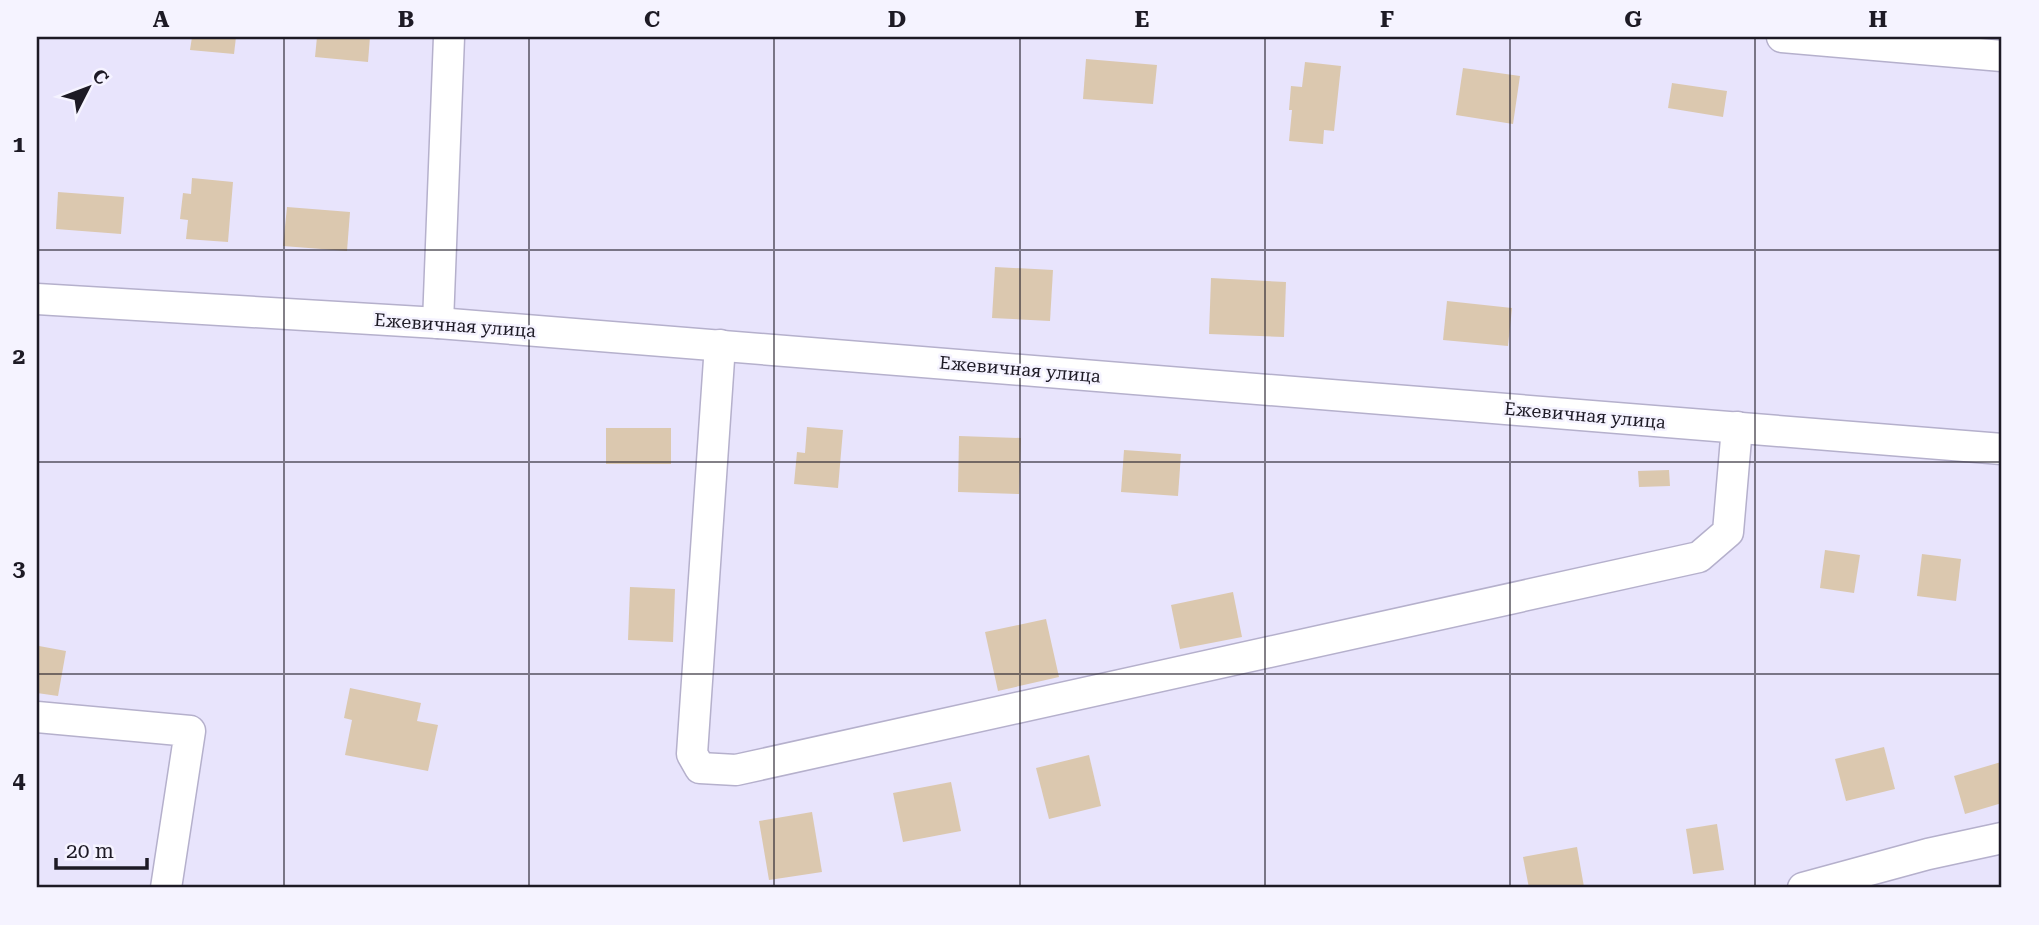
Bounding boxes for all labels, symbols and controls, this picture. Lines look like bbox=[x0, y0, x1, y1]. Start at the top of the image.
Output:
text: A bbox=[153, 6, 170, 33]
text: B bbox=[398, 6, 414, 33]
text: C bbox=[644, 6, 660, 33]
text: D bbox=[888, 6, 906, 33]
text: E bbox=[1135, 6, 1149, 33]
text: F bbox=[1380, 6, 1394, 33]
text: G bbox=[1624, 6, 1642, 33]
text: H bbox=[1869, 6, 1888, 33]
north arrow bbox=[52, 52, 122, 122]
text: С bbox=[87, 64, 113, 90]
text: 1 bbox=[13, 131, 26, 158]
street label: Ежевичная улица bbox=[373, 309, 537, 341]
text: 2 bbox=[13, 343, 25, 370]
street label: Ежевичная улица bbox=[938, 351, 1102, 387]
street label: Ежевичная улица bbox=[1503, 397, 1667, 433]
text: 3 bbox=[13, 555, 26, 582]
text: 4 bbox=[13, 767, 26, 794]
scale bar bbox=[56, 827, 147, 871]
text: 20 m bbox=[66, 839, 114, 863]

